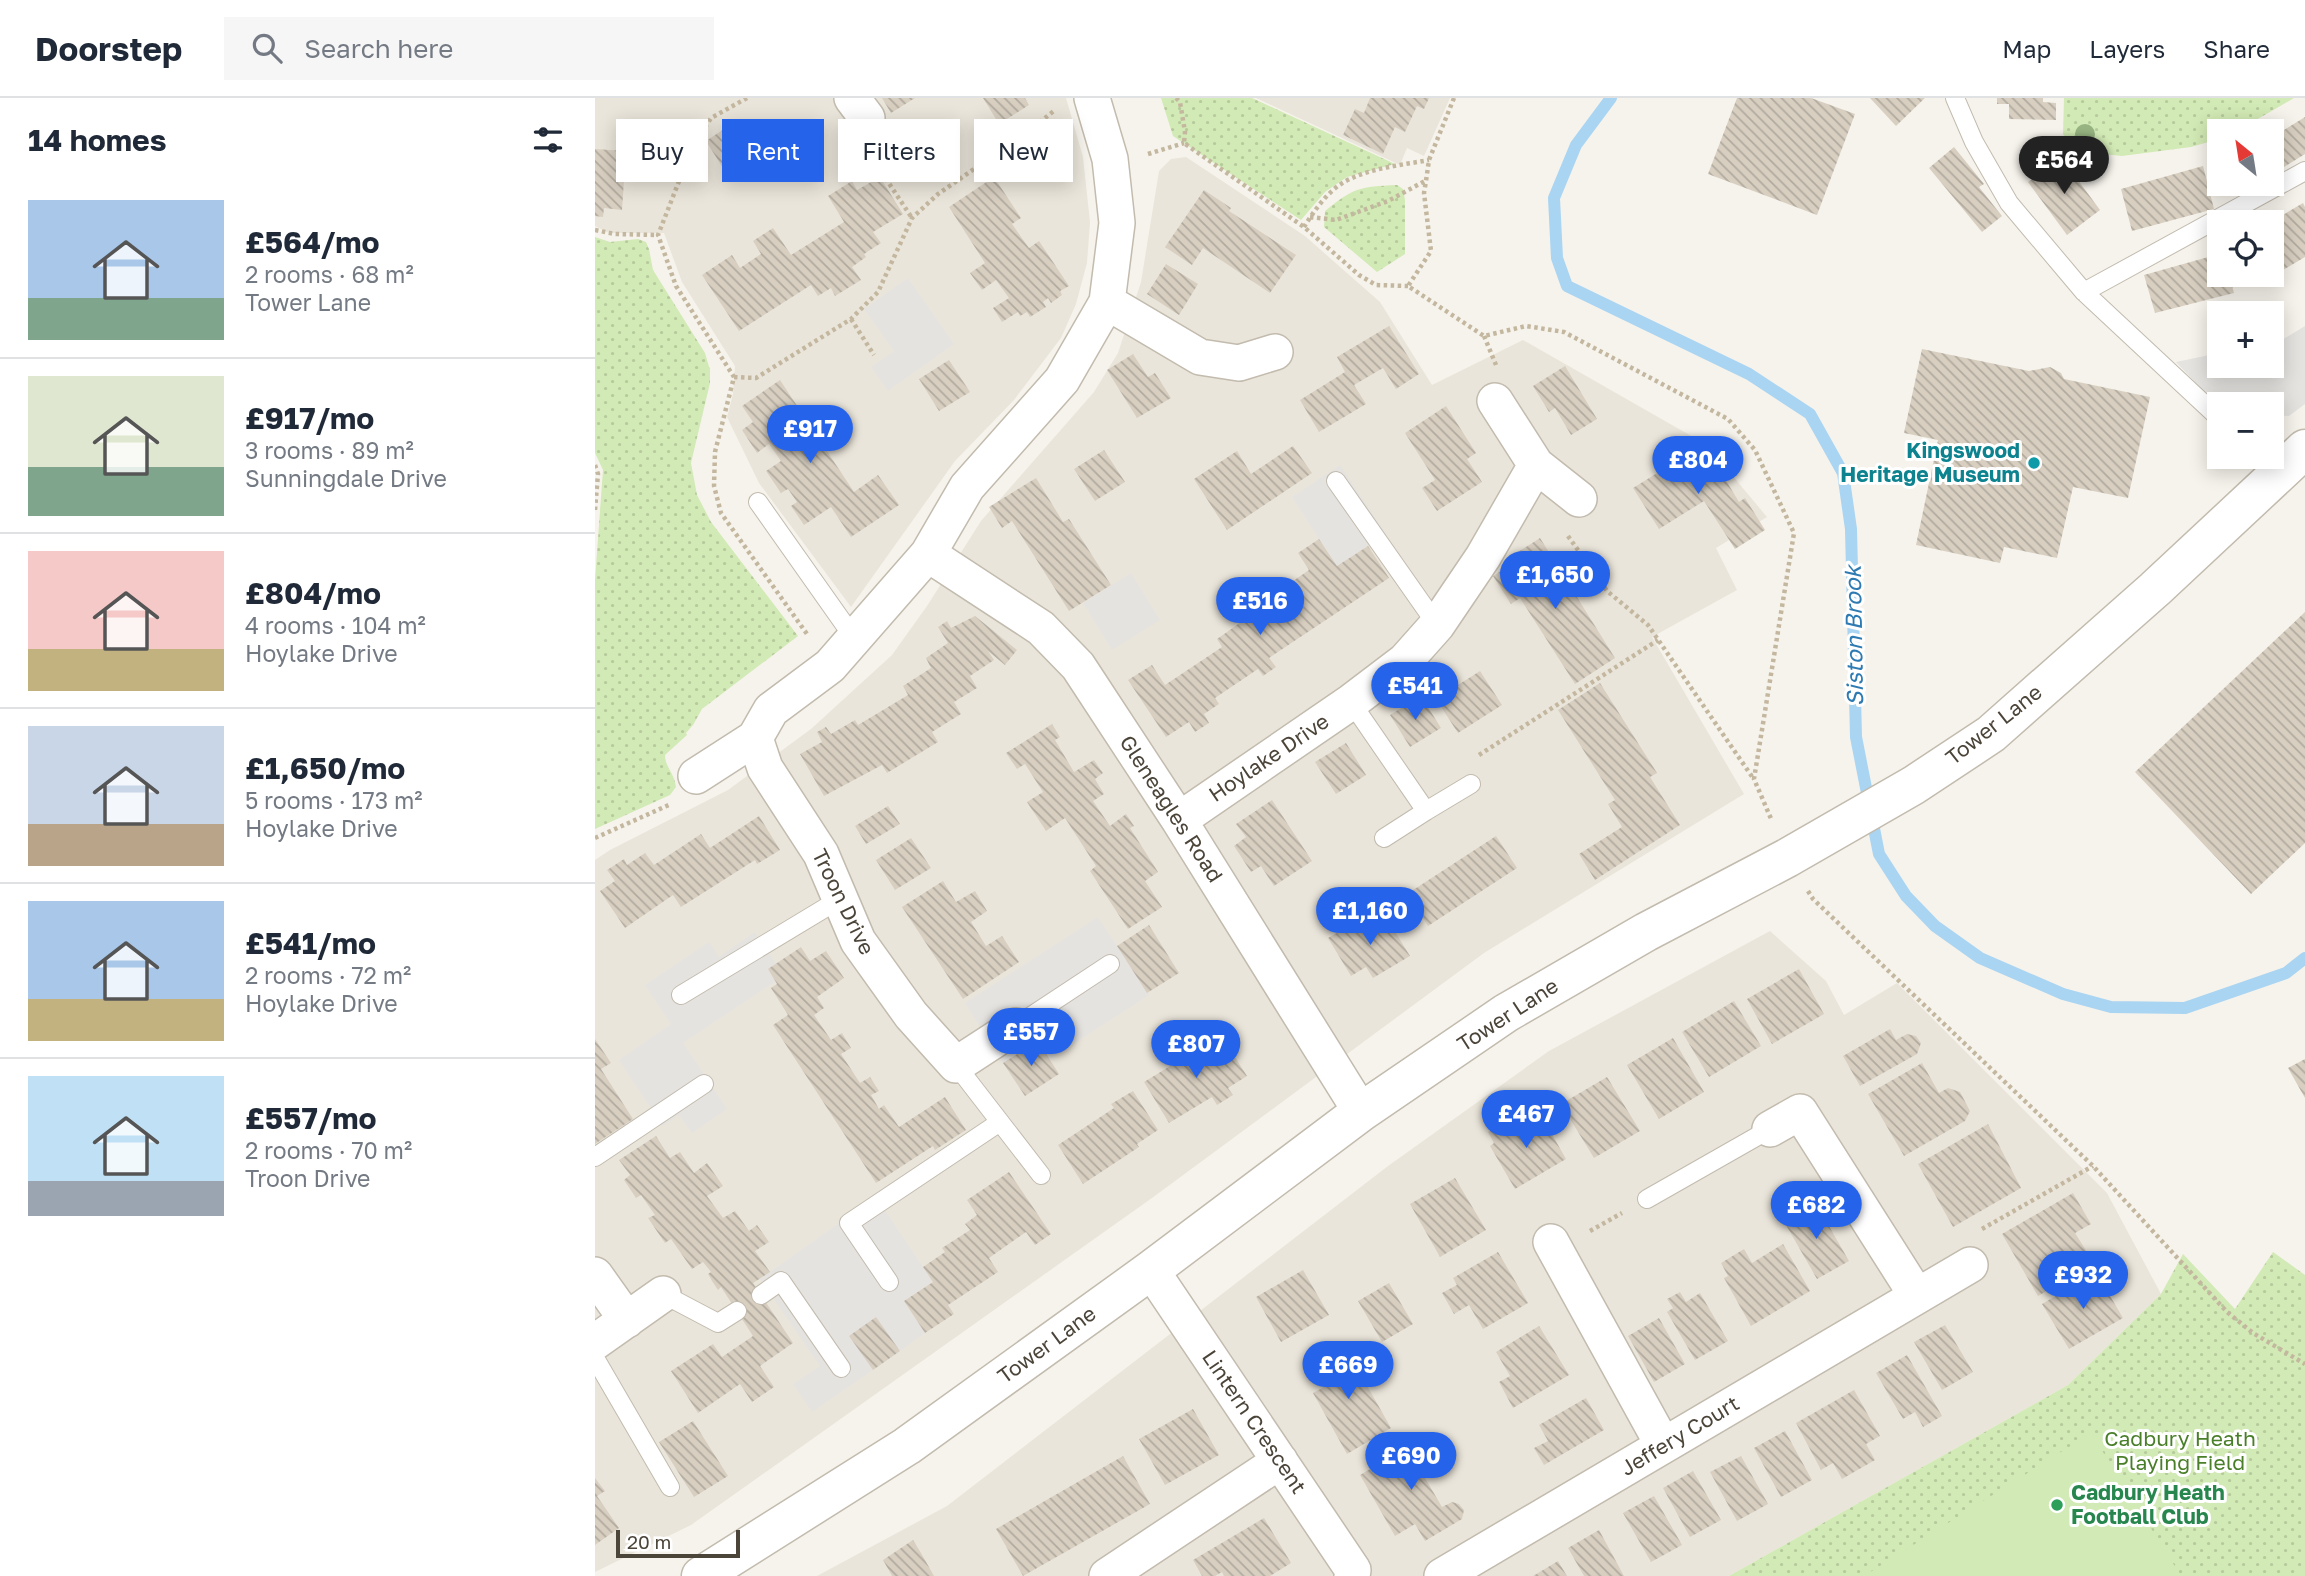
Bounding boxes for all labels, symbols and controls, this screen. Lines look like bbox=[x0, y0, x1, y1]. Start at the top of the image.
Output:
search box bbox=[224, 17, 714, 80]
text: Doorstep bbox=[35, 29, 182, 68]
icon: search bbox=[248, 29, 286, 67]
text: Search here bbox=[304, 33, 453, 64]
text: Map bbox=[2002, 34, 2051, 63]
text: Layers bbox=[2089, 34, 2165, 63]
text: Share bbox=[2203, 34, 2270, 63]
chip: Buy bbox=[616, 119, 708, 182]
chip: Rent bbox=[722, 119, 824, 182]
chip: Filters bbox=[838, 119, 960, 182]
chip: New bbox=[974, 119, 1073, 182]
north arrow bbox=[2207, 119, 2284, 196]
map controls bbox=[2207, 119, 2284, 469]
icon: filters bbox=[529, 121, 567, 159]
text: 14 homes bbox=[28, 122, 167, 158]
pin: £564 bbox=[2023, 136, 2105, 196]
text: £564 bbox=[2035, 145, 2093, 173]
button: locate bbox=[2207, 210, 2284, 287]
text: £564/mo bbox=[245, 224, 380, 260]
icon: home bbox=[84, 228, 168, 312]
text: 2 rooms · 68 m² bbox=[245, 260, 414, 288]
text: Tower Lane bbox=[245, 288, 371, 316]
button: + bbox=[2207, 301, 2284, 378]
button: − bbox=[2207, 392, 2284, 469]
text: £917/mo bbox=[245, 400, 374, 436]
icon: home bbox=[84, 404, 168, 488]
pin: £917 bbox=[769, 406, 851, 465]
text: £917 bbox=[783, 414, 837, 442]
text: 3 rooms · 89 m² bbox=[245, 436, 414, 464]
pin: £804 bbox=[1657, 436, 1739, 496]
place label: Kingswood Heritage Museum bbox=[1840, 437, 2020, 487]
text: £804 bbox=[1668, 445, 1728, 473]
marker: Kingswood Heritage Museum bbox=[2026, 455, 2042, 471]
text: Sunningdale Drive bbox=[245, 464, 447, 492]
pin: £1,650 bbox=[1498, 552, 1612, 611]
text: £1,650 bbox=[1516, 560, 1594, 588]
water label: Siston Brook bbox=[1838, 563, 1868, 707]
text: £804/mo bbox=[245, 575, 381, 611]
pin: £516 bbox=[1219, 578, 1301, 637]
icon: home bbox=[84, 579, 168, 663]
text: £516 bbox=[1232, 586, 1288, 614]
text: 4 rooms · 104 m² bbox=[245, 611, 426, 639]
text: Hoylake Drive bbox=[245, 639, 398, 667]
pin: £541 bbox=[1374, 662, 1456, 722]
text: £541 bbox=[1387, 671, 1443, 699]
street label: Tower Lane bbox=[1940, 679, 2047, 770]
street label: Hoylake Drive bbox=[1203, 707, 1333, 807]
street label: Gleneagles Road bbox=[1115, 730, 1229, 887]
text: £1,650/mo bbox=[245, 750, 405, 786]
icon: home bbox=[84, 754, 168, 838]
text: 5 rooms · 173 m² bbox=[245, 786, 423, 814]
text: Hoylake Drive bbox=[245, 814, 398, 842]
street label: Troon Drive bbox=[807, 844, 881, 959]
pin: £1,160 bbox=[1313, 888, 1427, 947]
text: £1,160 bbox=[1332, 896, 1408, 924]
text: £541/mo bbox=[245, 925, 376, 961]
icon: home bbox=[84, 929, 168, 1013]
text: 2 rooms · 72 m² bbox=[245, 961, 411, 989]
street label: Tower Lane bbox=[1452, 972, 1563, 1056]
text: Hoylake Drive bbox=[245, 989, 398, 1017]
pin: £557 bbox=[990, 1009, 1072, 1068]
text: £557 bbox=[1003, 1017, 1059, 1045]
pin: £807 bbox=[1155, 1020, 1237, 1080]
text: £807 bbox=[1167, 1029, 1225, 1057]
pin: £467 bbox=[1485, 1090, 1567, 1150]
text: £467 bbox=[1498, 1099, 1554, 1127]
text: £557/mo bbox=[245, 1100, 376, 1136]
icon: home bbox=[84, 1104, 168, 1188]
text: 2 rooms · 70 m² bbox=[245, 1136, 412, 1164]
text: Troon Drive bbox=[245, 1164, 370, 1192]
pin: £682 bbox=[1775, 1182, 1857, 1241]
text: £682 bbox=[1787, 1190, 1845, 1218]
pin: £932 bbox=[2042, 1252, 2124, 1311]
text: £932 bbox=[2054, 1260, 2112, 1288]
street label: Tower Lane bbox=[992, 1300, 1101, 1389]
pin: £669 bbox=[1307, 1342, 1389, 1401]
street label: Lintern Crescent bbox=[1197, 1345, 1312, 1498]
text: £669 bbox=[1319, 1350, 1378, 1378]
street label: Jeffery Court bbox=[1616, 1390, 1743, 1481]
park label: Cadbury Heath Playing Field bbox=[2104, 1425, 2256, 1475]
pin: £690 bbox=[1370, 1432, 1452, 1492]
text: £690 bbox=[1381, 1441, 1441, 1469]
place label: Cadbury Heath Football Club bbox=[2071, 1479, 2225, 1529]
marker: Cadbury Heath Football Club bbox=[2049, 1497, 2065, 1513]
scale bar bbox=[616, 1527, 740, 1559]
text: 20 m bbox=[627, 1530, 671, 1553]

